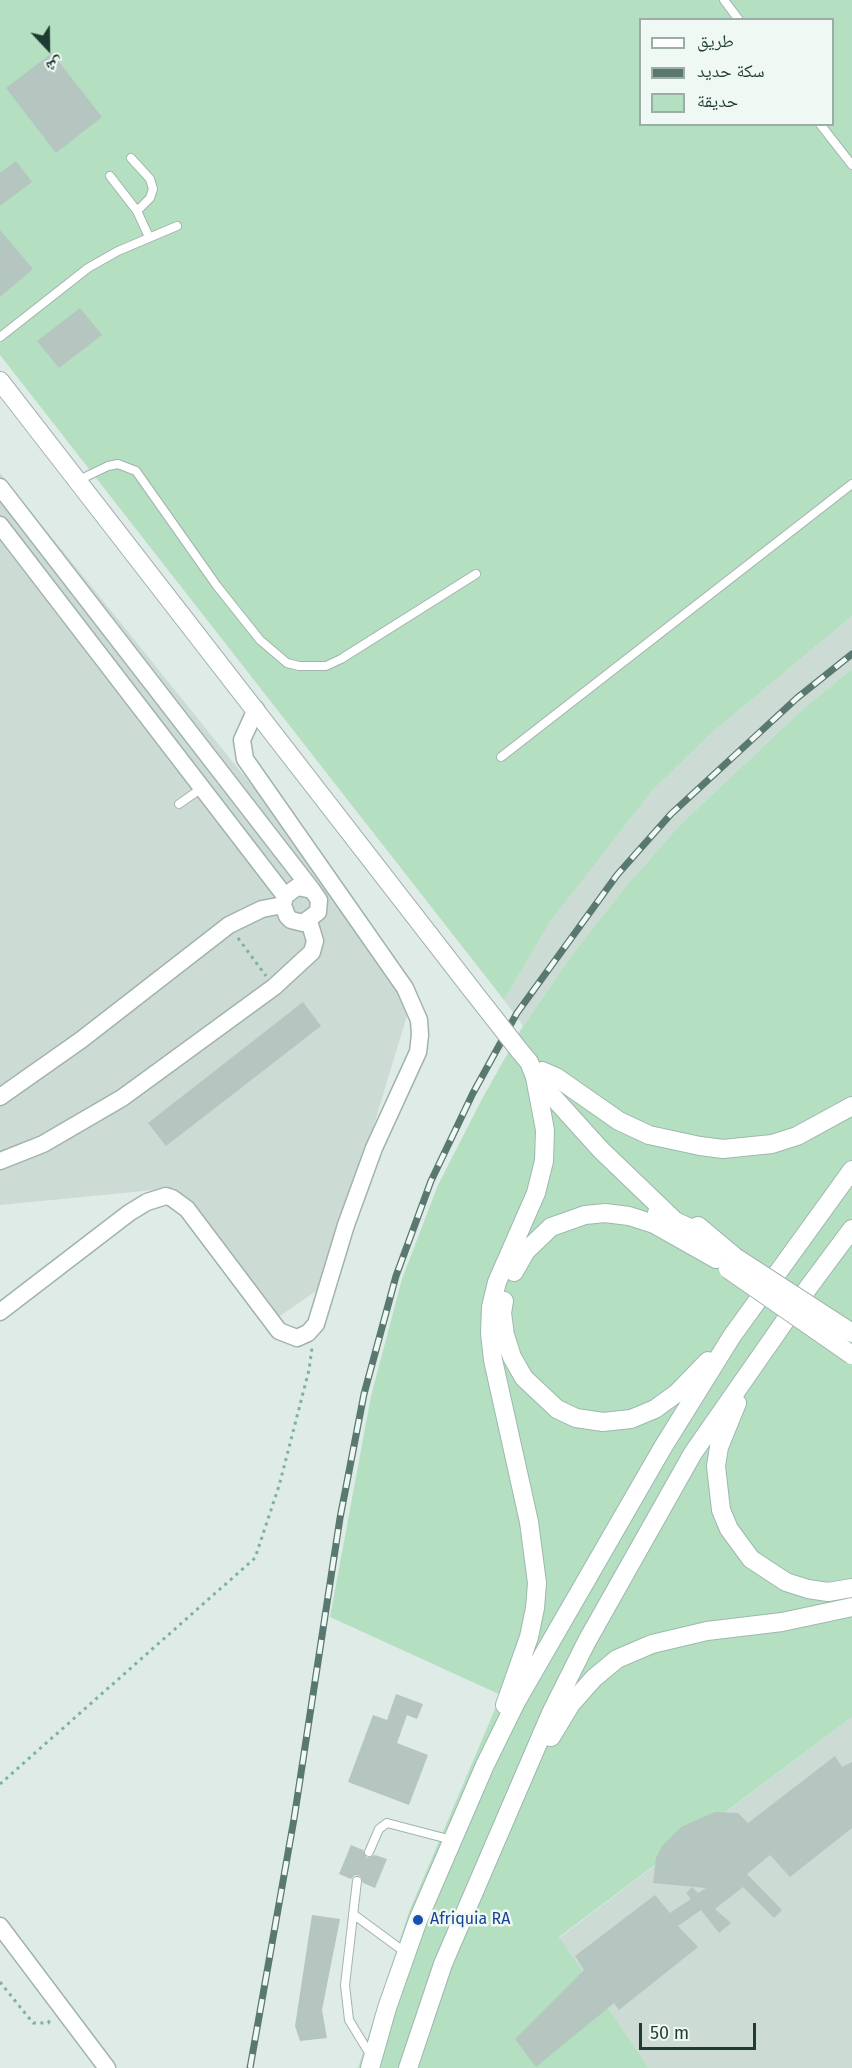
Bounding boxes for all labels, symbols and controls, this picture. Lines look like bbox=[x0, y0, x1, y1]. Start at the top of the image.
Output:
north arrow bbox=[18, 18, 78, 78]
legend bbox=[639, 18, 834, 126]
text: طريق bbox=[697, 30, 734, 52]
text: ش bbox=[44, 53, 66, 77]
text: سكة حديد bbox=[697, 60, 765, 82]
text: حديقة bbox=[697, 90, 738, 112]
place label: Afriquia RA bbox=[430, 1910, 510, 1930]
marker: Afriquia RA bbox=[411, 1913, 425, 1927]
scale bar bbox=[642, 2011, 759, 2049]
text: 50 m bbox=[650, 2022, 689, 2044]

